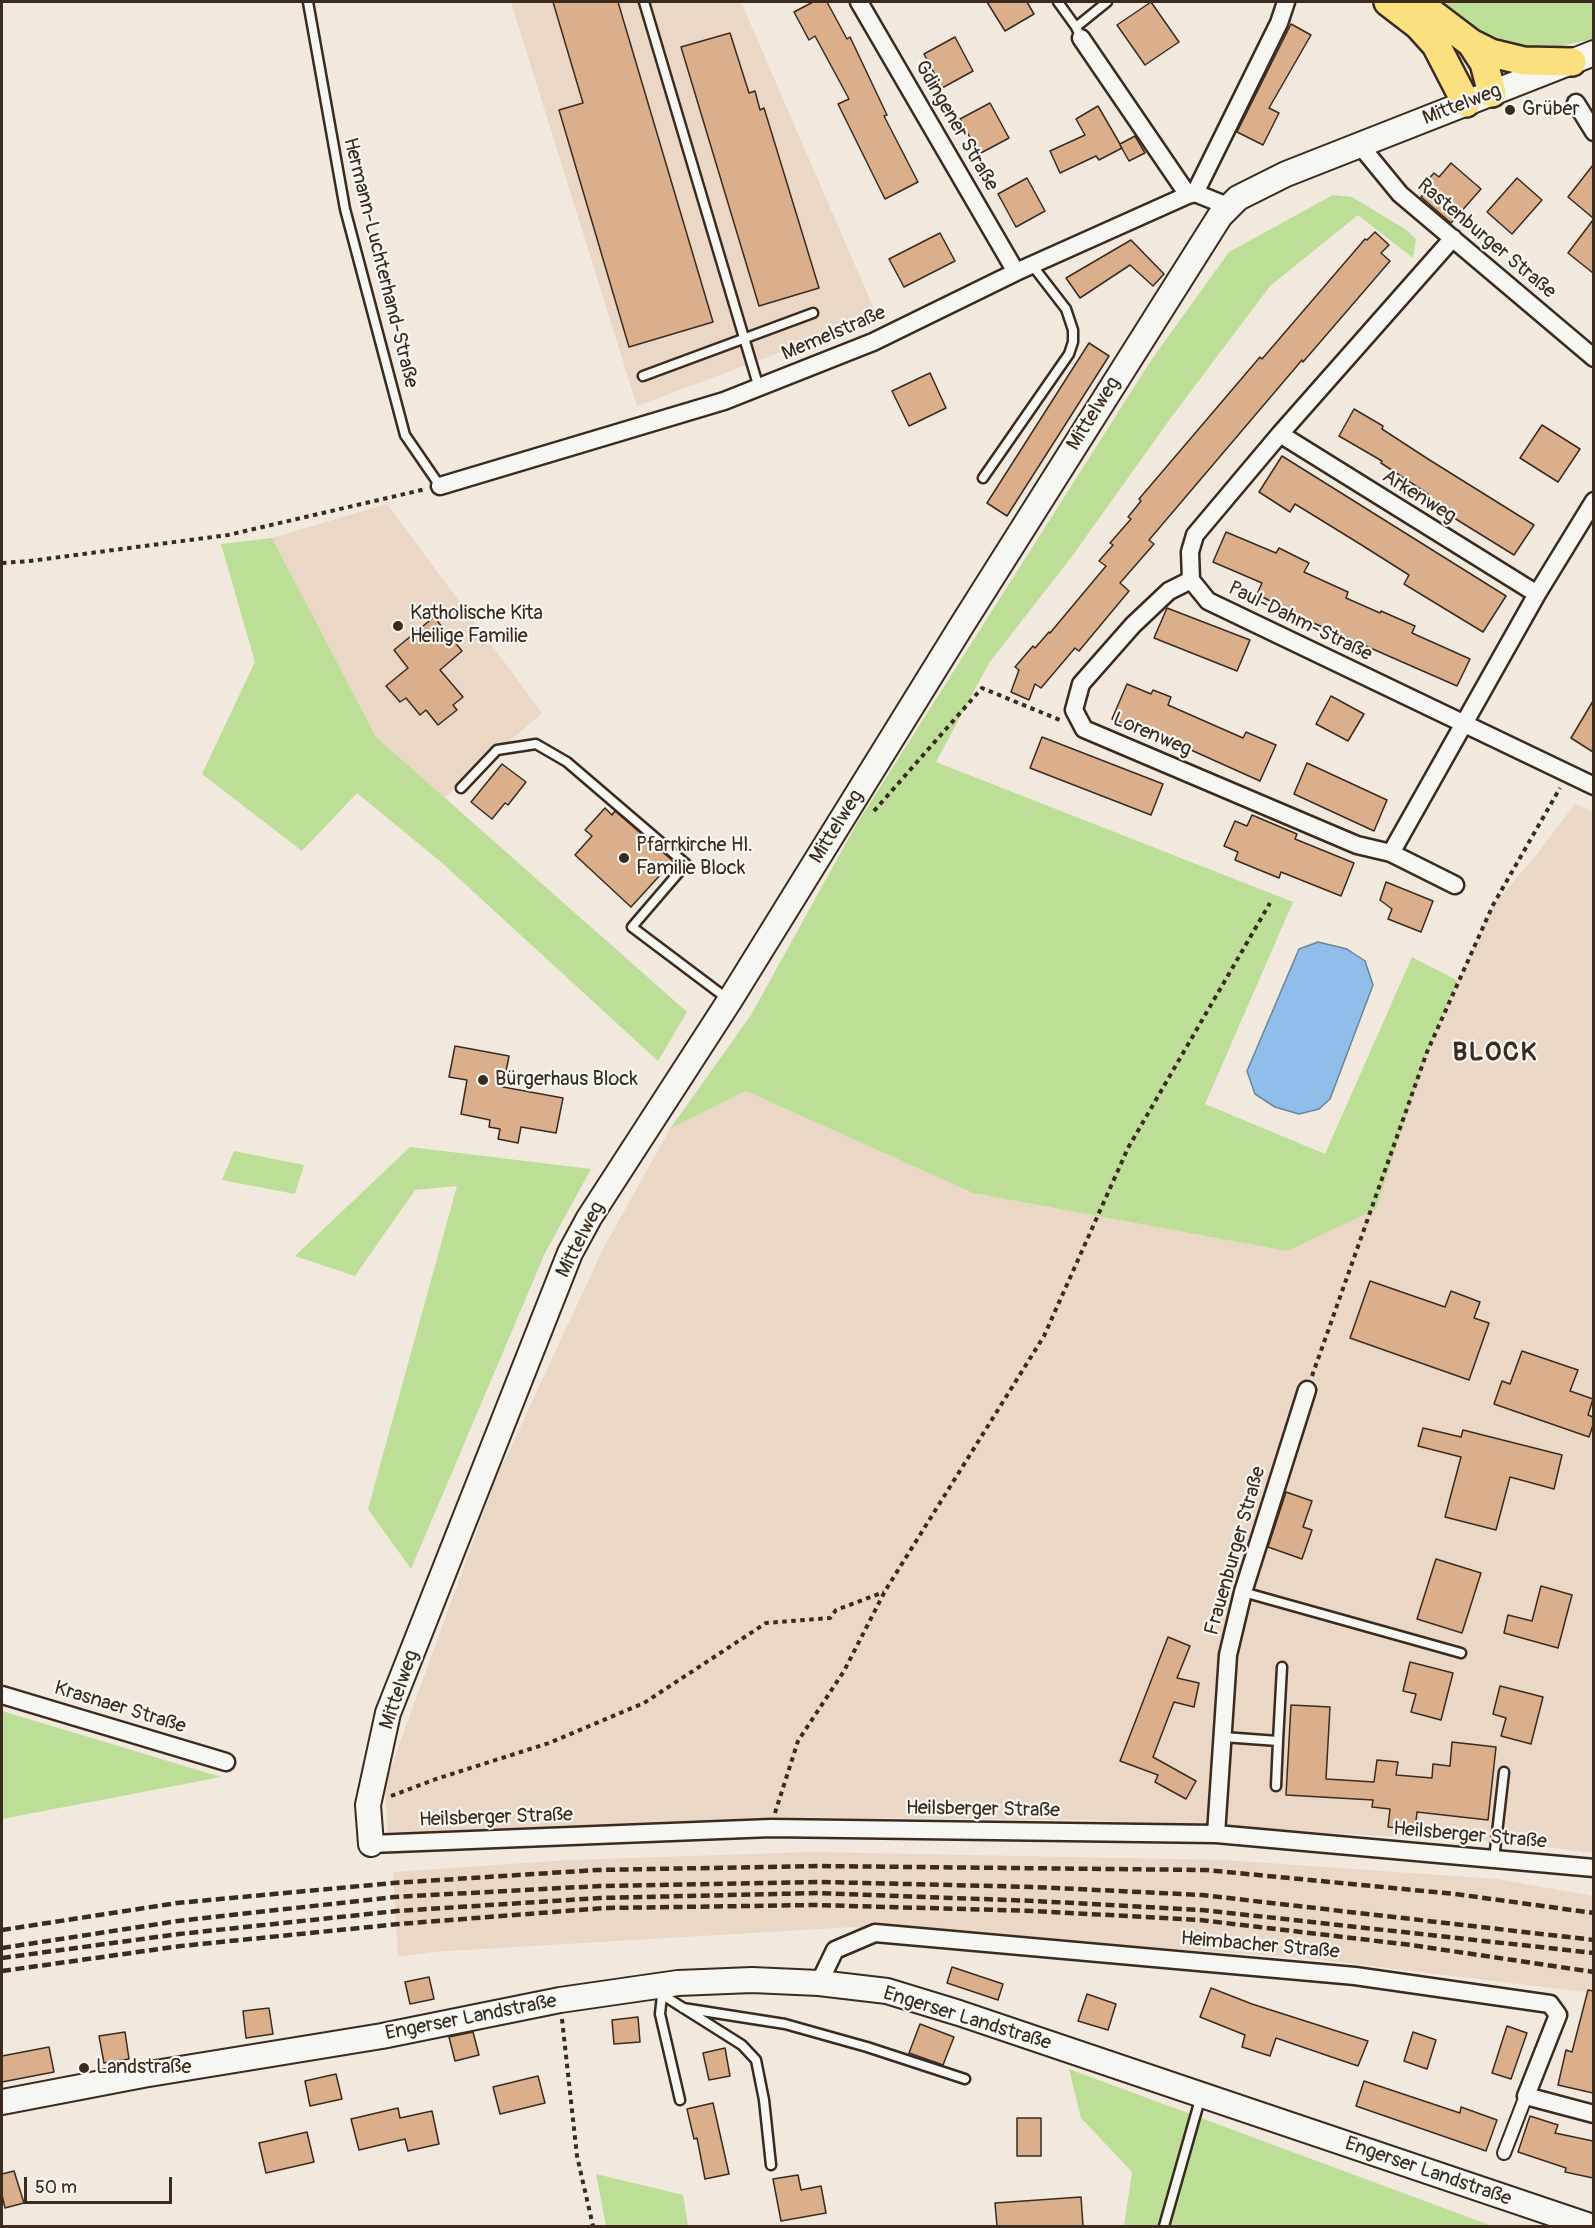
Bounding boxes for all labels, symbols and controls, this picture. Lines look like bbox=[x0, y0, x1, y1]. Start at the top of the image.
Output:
street label: Gdingener Straße bbox=[909, 56, 1003, 196]
street label: Mittelweg bbox=[1419, 79, 1505, 131]
place label: Grüber bbox=[1522, 98, 1580, 122]
marker: Grüber bbox=[1503, 103, 1517, 117]
street label: Hermann-Luchterhand-Straße bbox=[337, 135, 423, 391]
street label: Rastenburger Straße bbox=[1412, 174, 1560, 304]
street label: Memelstraße bbox=[778, 301, 890, 367]
street label: Mittelweg bbox=[1062, 373, 1126, 455]
street label: Arkenweg bbox=[1378, 465, 1460, 529]
street label: Paul-Dahm-Straße bbox=[1224, 577, 1376, 667]
place label: Katholische Kita Heilige Familie bbox=[410, 602, 543, 649]
marker: Katholische Kita Heilige Familie bbox=[391, 619, 405, 633]
street label: Lorenweg bbox=[1109, 708, 1195, 762]
street label: Mittelweg bbox=[805, 786, 869, 868]
place label: Pfarrkirche Hl. Familie Block bbox=[636, 834, 753, 881]
marker: Pfarrkirche Hl. Familie Block bbox=[617, 851, 631, 865]
district label: BLOCK bbox=[1452, 1037, 1538, 1069]
place label: Bürgerhaus Block bbox=[495, 1068, 638, 1092]
marker: Bürgerhaus Block bbox=[476, 1073, 490, 1087]
street label: Mittelweg bbox=[552, 1198, 610, 1282]
street label: Frauenburger Straße bbox=[1200, 1464, 1272, 1638]
street label: Mittelweg bbox=[375, 1647, 425, 1733]
street label: Krasnaer Straße bbox=[51, 1677, 189, 1739]
street label: Heilsberger Straße bbox=[906, 1797, 1060, 1823]
street label: Heilsberger Straße bbox=[419, 1803, 573, 1833]
street label: Heilsberger Straße bbox=[1392, 1817, 1548, 1855]
street label: Heimbacher Straße bbox=[1180, 1927, 1340, 1965]
street label: Engerser Landstraße bbox=[880, 1982, 1054, 2056]
street label: Engerser Landstraße bbox=[383, 1990, 559, 2046]
place label: Landstraße bbox=[96, 2056, 191, 2080]
marker: Landstraße bbox=[77, 2061, 91, 2075]
street label: Engerser Landstraße bbox=[1342, 2132, 1514, 2212]
scale bar bbox=[27, 2165, 176, 2203]
text: 50 m bbox=[35, 2176, 77, 2199]

